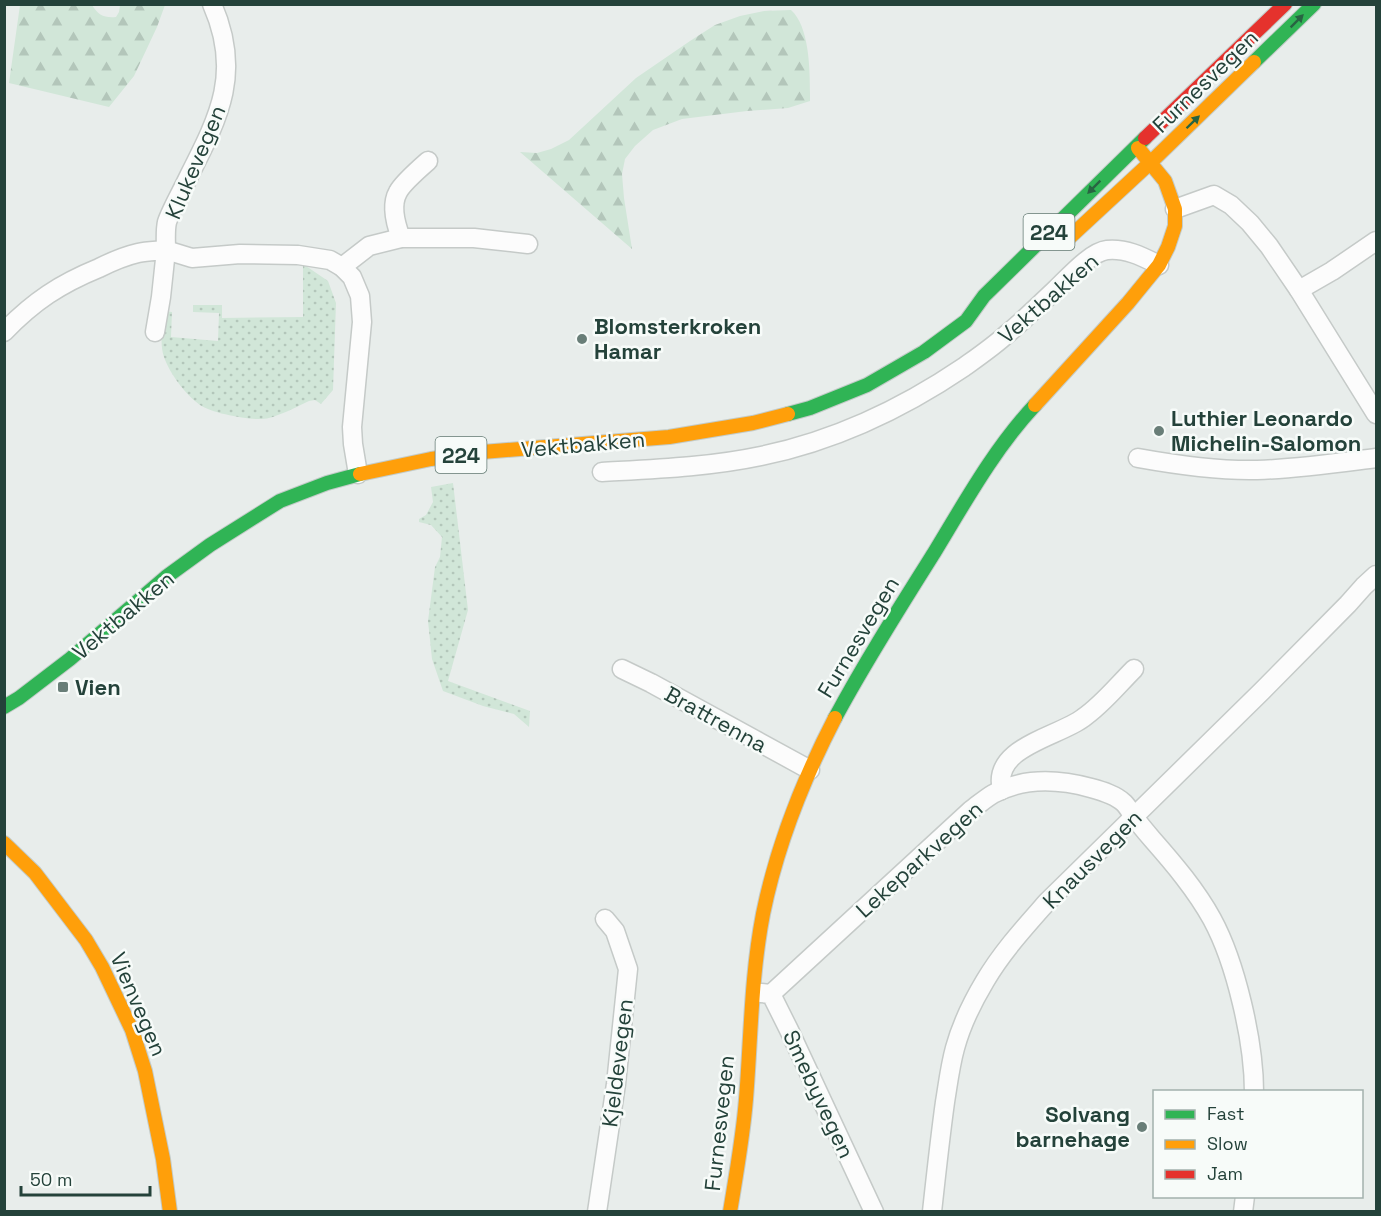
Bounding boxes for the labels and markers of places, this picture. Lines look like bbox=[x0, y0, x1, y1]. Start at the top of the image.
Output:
place label: Blomsterkroken Hamar bbox=[594, 312, 761, 365]
marker: Blomsterkroken Hamar bbox=[575, 332, 589, 346]
place label: Luthier Leonardo Michelin-Salomon bbox=[1171, 404, 1361, 457]
marker: Luthier Leonardo Michelin-Salomon bbox=[1152, 424, 1166, 438]
place label: Vien bbox=[75, 673, 121, 701]
marker: Vien bbox=[56, 680, 70, 694]
place label: Solvang barnehage bbox=[1016, 1100, 1130, 1153]
marker: Solvang barnehage bbox=[1135, 1120, 1149, 1134]

